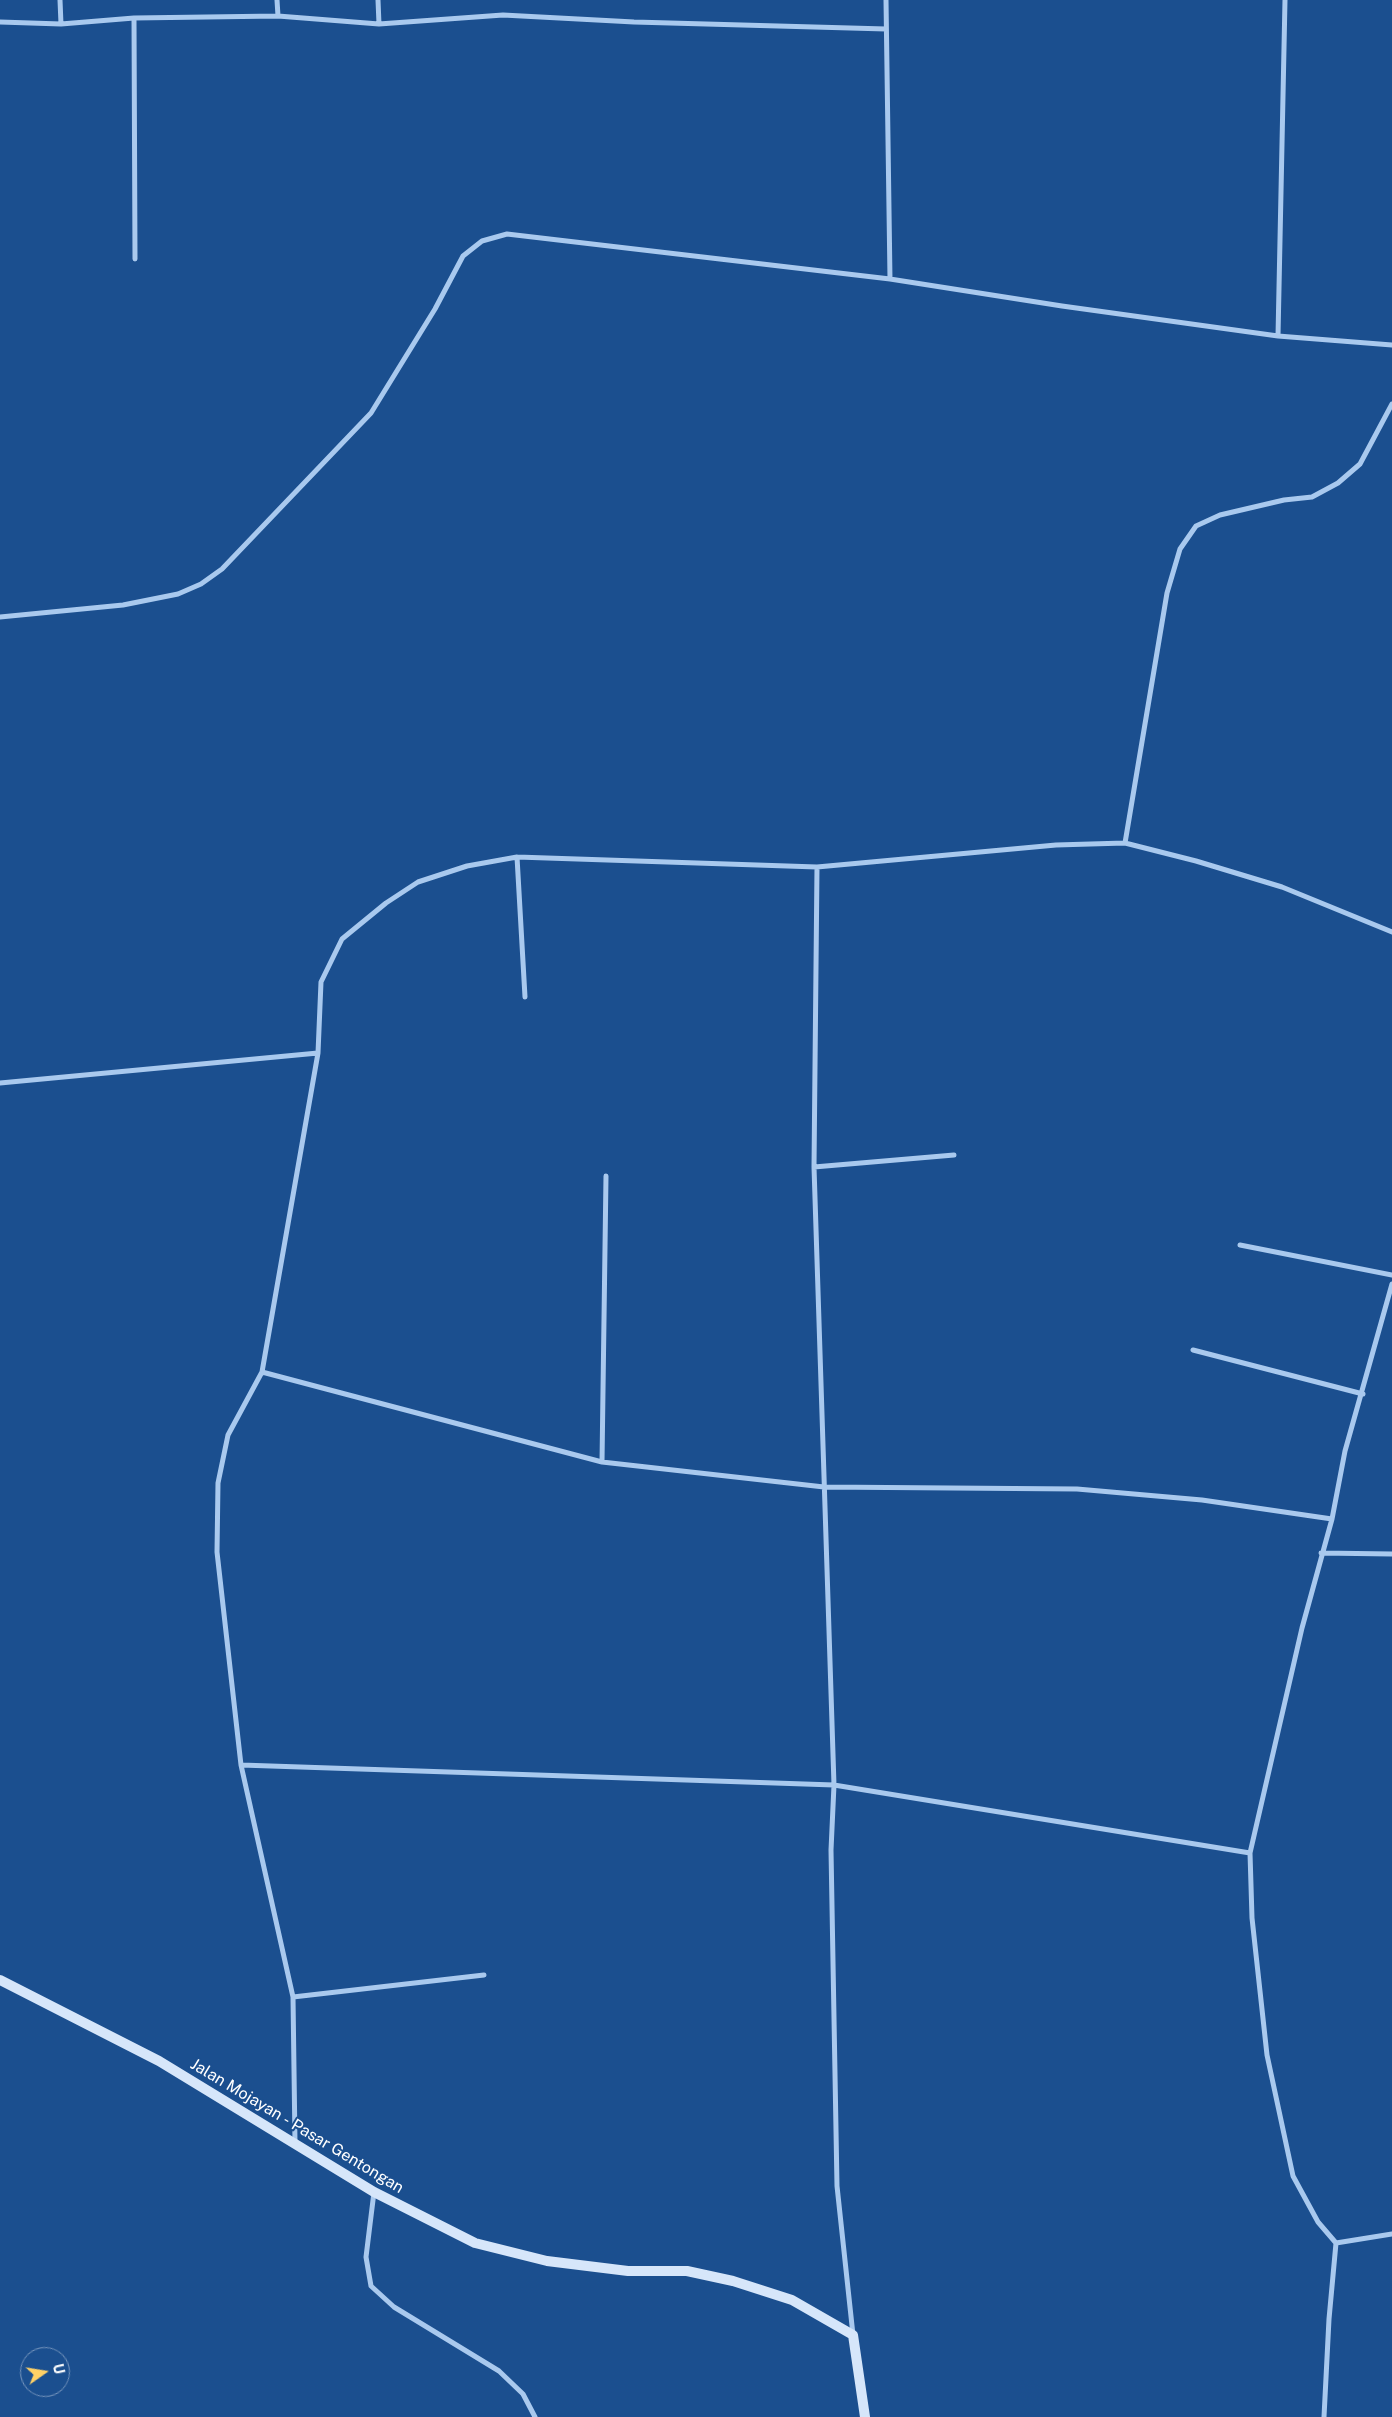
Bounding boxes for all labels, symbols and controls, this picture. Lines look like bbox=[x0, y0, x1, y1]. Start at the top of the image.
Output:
street label: Jalan Mojayan - Pasar Gentongan bbox=[187, 2055, 407, 2197]
north arrow bbox=[20, 2347, 70, 2397]
text: U bbox=[50, 2362, 68, 2376]

